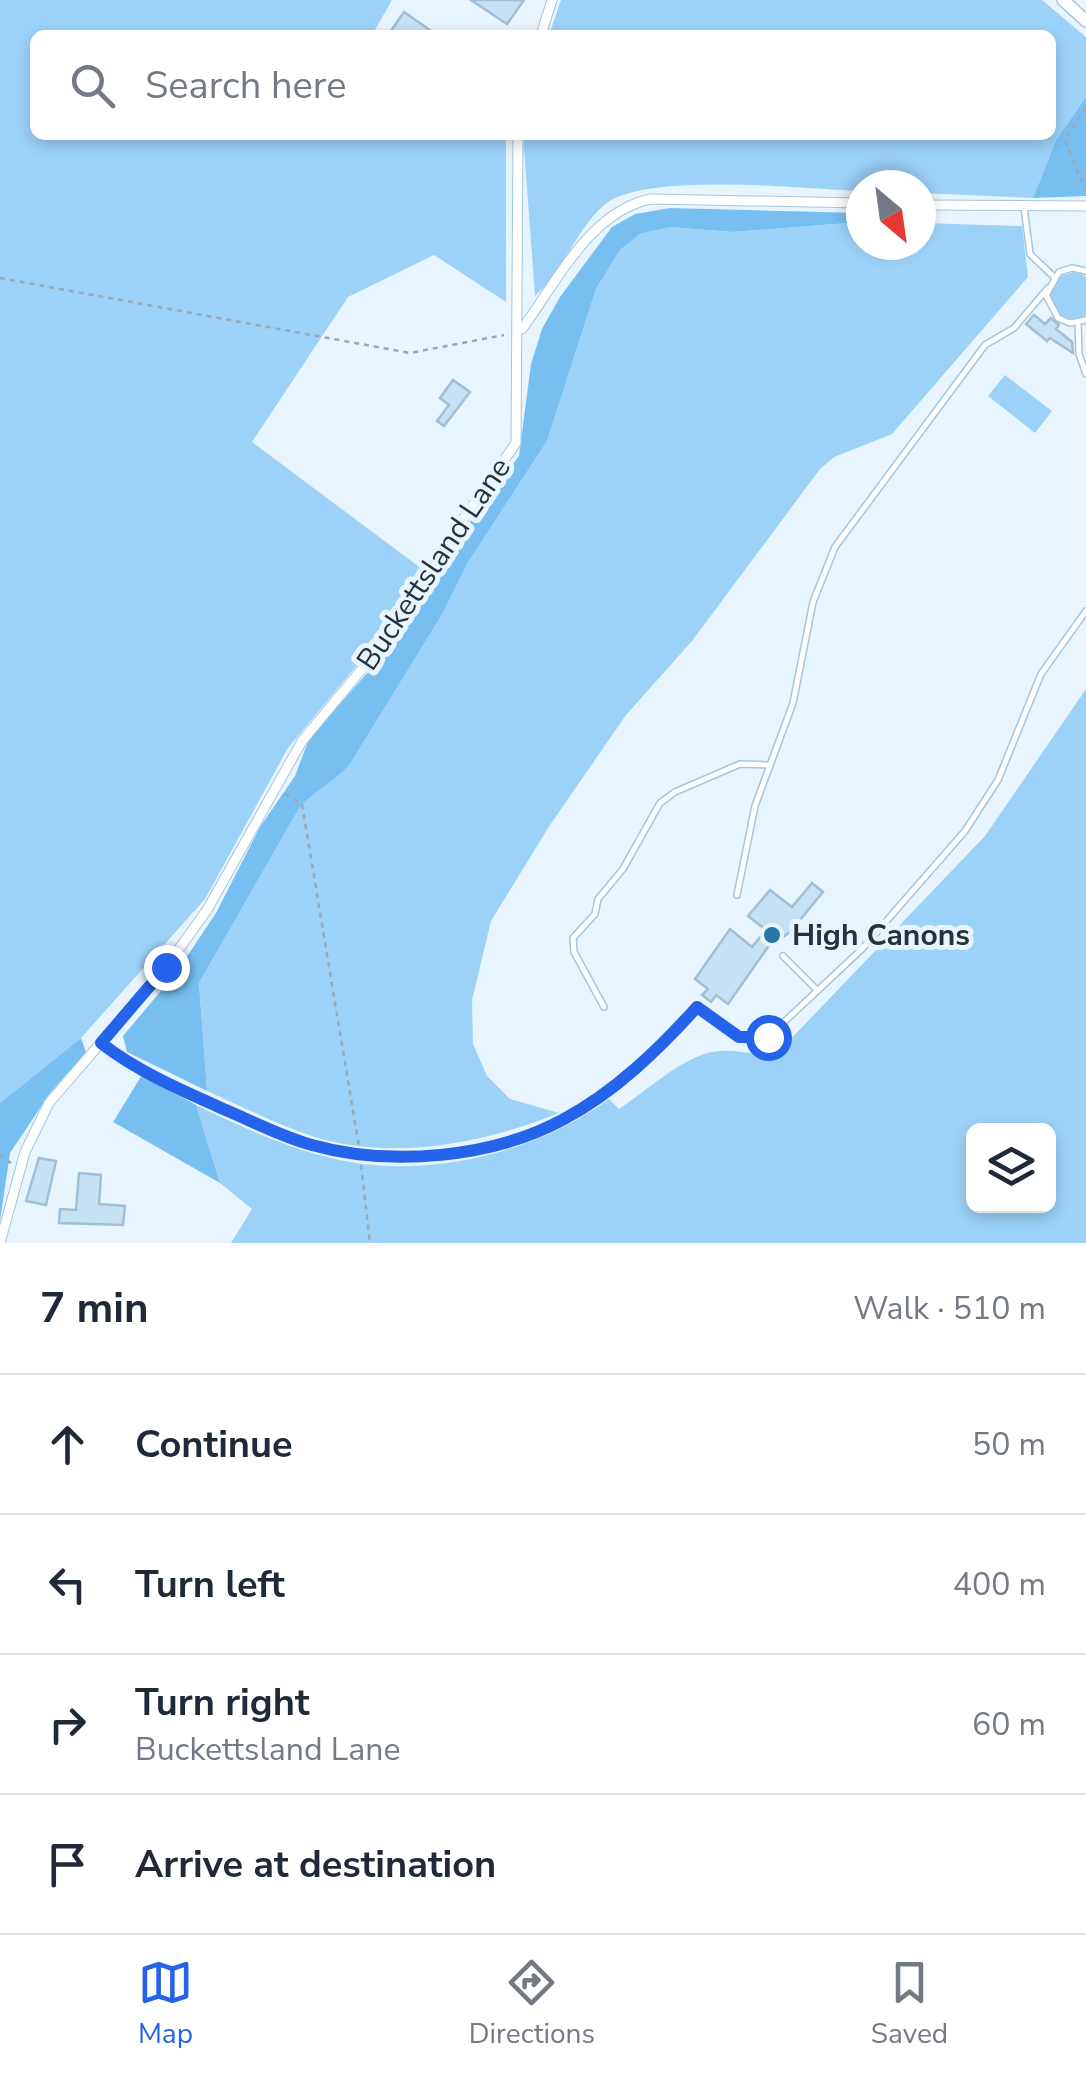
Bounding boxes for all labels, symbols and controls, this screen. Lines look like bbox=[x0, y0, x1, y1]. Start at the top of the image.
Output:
search box bbox=[30, 30, 1056, 140]
icon: search bbox=[65, 58, 120, 113]
text: Search here bbox=[145, 60, 346, 111]
north arrow bbox=[846, 170, 936, 260]
street label: Buckettsland Lane bbox=[347, 449, 521, 679]
place label: High Canons bbox=[792, 915, 970, 956]
marker: High Canons bbox=[761, 924, 783, 946]
route end bbox=[144, 945, 190, 991]
route start bbox=[746, 1015, 792, 1061]
map controls bbox=[966, 1123, 1056, 1213]
button: layers bbox=[966, 1123, 1056, 1213]
text: 7 min bbox=[40, 1280, 149, 1337]
text: Walk · 510 m bbox=[853, 1287, 1046, 1330]
icon: ahead bbox=[40, 1417, 95, 1472]
text: Continue bbox=[135, 1419, 293, 1470]
text: 50 m bbox=[972, 1423, 1046, 1466]
icon: left bbox=[40, 1557, 95, 1612]
text: Turn left bbox=[135, 1559, 285, 1610]
text: 400 m bbox=[953, 1563, 1046, 1606]
text: Turn right bbox=[135, 1677, 310, 1728]
icon: right bbox=[40, 1697, 95, 1752]
text: 60 m bbox=[972, 1703, 1046, 1746]
text: Buckettsland Lane bbox=[135, 1728, 400, 1771]
icon: arrive bbox=[40, 1837, 95, 1892]
text: Arrive at destination bbox=[135, 1839, 496, 1890]
tab: Map bbox=[138, 1955, 193, 2053]
tab: Directions bbox=[469, 1955, 595, 2053]
tab: Saved bbox=[871, 1955, 948, 2053]

